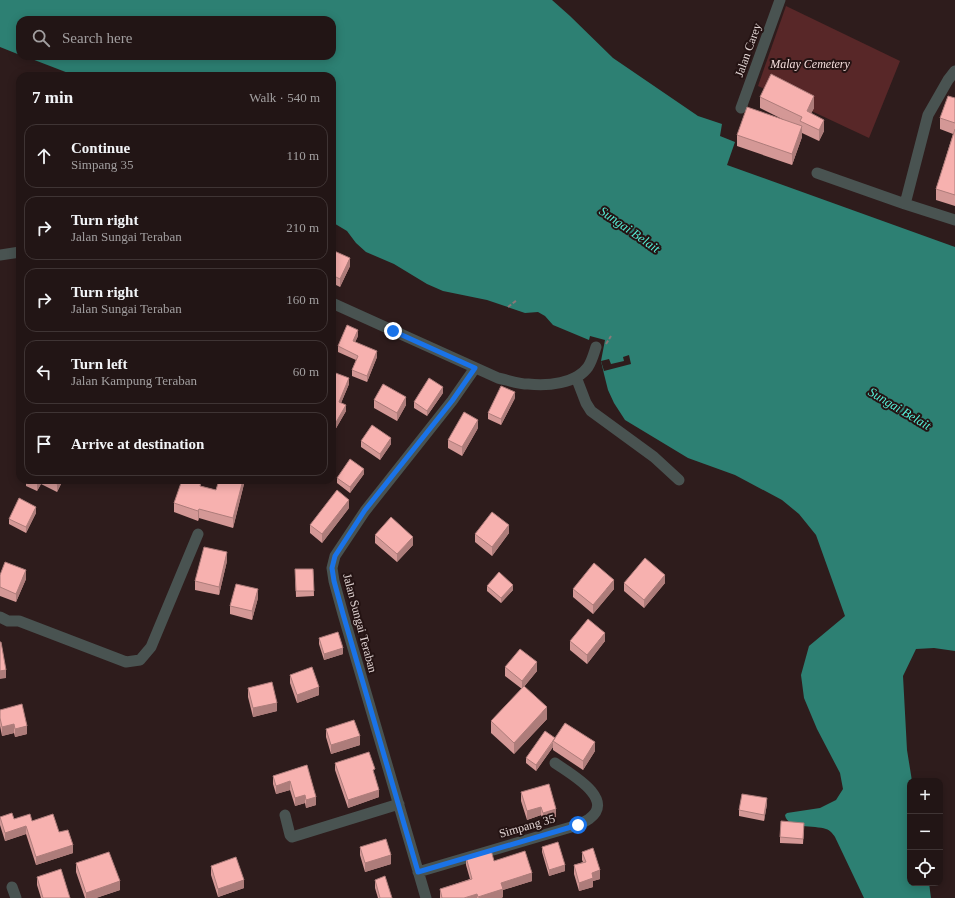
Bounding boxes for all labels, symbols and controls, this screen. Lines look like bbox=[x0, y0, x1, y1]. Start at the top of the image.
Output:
search box bbox=[16, 16, 336, 60]
street label: Jalan Carey bbox=[732, 21, 764, 79]
icon: search bbox=[30, 27, 52, 49]
text: Search here bbox=[62, 30, 132, 46]
park label: Malay Cemetery bbox=[769, 57, 850, 71]
text: 7 min bbox=[32, 88, 73, 107]
text: Walk · 540 m bbox=[249, 90, 320, 105]
text: Continue bbox=[71, 140, 130, 156]
icon: ahead bbox=[33, 145, 55, 167]
text: 110 m bbox=[287, 148, 319, 163]
text: Simpang 35 bbox=[71, 157, 133, 172]
water label: Sungai Belait bbox=[597, 203, 663, 256]
text: Turn right bbox=[71, 212, 138, 228]
icon: right bbox=[33, 217, 55, 239]
text: 210 m bbox=[286, 220, 319, 235]
text: Jalan Sungai Teraban bbox=[71, 229, 182, 244]
text: Turn right bbox=[71, 284, 138, 300]
icon: right bbox=[33, 289, 55, 311]
text: 160 m bbox=[286, 292, 319, 307]
text: Jalan Sungai Teraban bbox=[71, 301, 182, 316]
route end bbox=[384, 322, 402, 340]
text: Turn left bbox=[71, 356, 128, 372]
icon: left bbox=[33, 361, 55, 383]
text: 60 m bbox=[293, 364, 319, 379]
text: Jalan Kampung Teraban bbox=[71, 373, 197, 388]
water label: Sungai Belait bbox=[866, 384, 934, 433]
icon: arrive bbox=[33, 433, 55, 455]
text: Arrive at destination bbox=[71, 436, 204, 452]
street label: Jalan Sungai Teraban bbox=[340, 572, 380, 674]
map controls bbox=[907, 778, 943, 886]
button: + bbox=[907, 778, 943, 814]
street label: Simpang 35 bbox=[497, 811, 557, 841]
button: − bbox=[907, 814, 943, 850]
route start bbox=[569, 816, 587, 834]
button: locate bbox=[907, 850, 943, 886]

